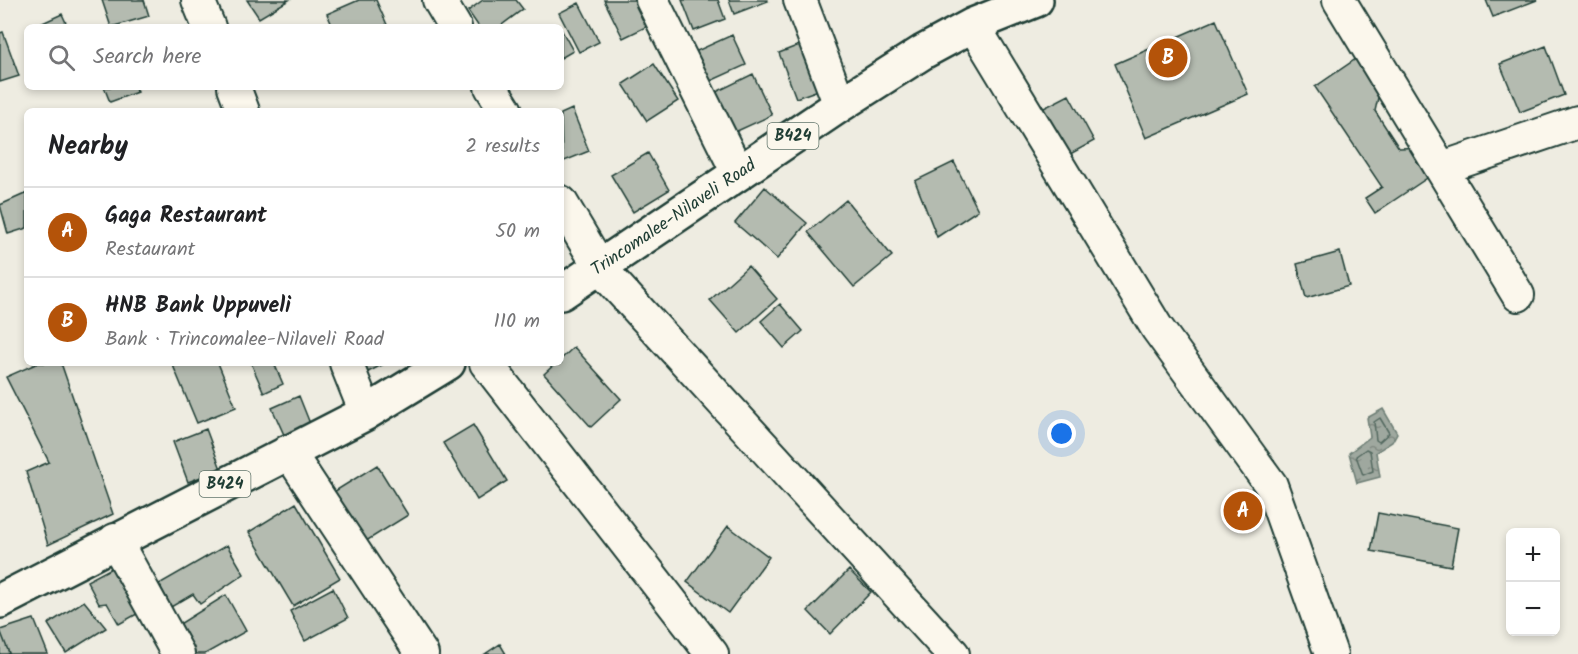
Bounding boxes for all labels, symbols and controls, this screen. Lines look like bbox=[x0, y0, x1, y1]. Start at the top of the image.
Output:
search box bbox=[24, 24, 564, 90]
pin: B bbox=[1148, 36, 1188, 80]
text: Search here bbox=[93, 40, 201, 75]
icon: search bbox=[45, 41, 78, 74]
road number: B424 bbox=[768, 123, 818, 149]
text: Nearby bbox=[48, 126, 128, 168]
text: 2 results bbox=[465, 131, 540, 163]
street label: Trincomalee-Nilaveli Road bbox=[585, 151, 763, 284]
text: Gaga Restaurant bbox=[105, 199, 267, 234]
text: A bbox=[61, 216, 74, 248]
text: 50 m bbox=[495, 216, 540, 248]
text: Restaurant bbox=[105, 234, 195, 266]
text: HNB Bank Uppuveli bbox=[105, 289, 291, 324]
text: B bbox=[61, 306, 74, 338]
text: 110 m bbox=[494, 306, 540, 338]
text: Bank · Trincomalee-Nilaveli Road bbox=[105, 324, 384, 356]
your location bbox=[1047, 419, 1076, 448]
road number: B424 bbox=[200, 471, 250, 497]
pin: A bbox=[1224, 488, 1262, 534]
map controls bbox=[1506, 528, 1560, 636]
button: + bbox=[1506, 528, 1560, 582]
button: − bbox=[1506, 582, 1560, 636]

